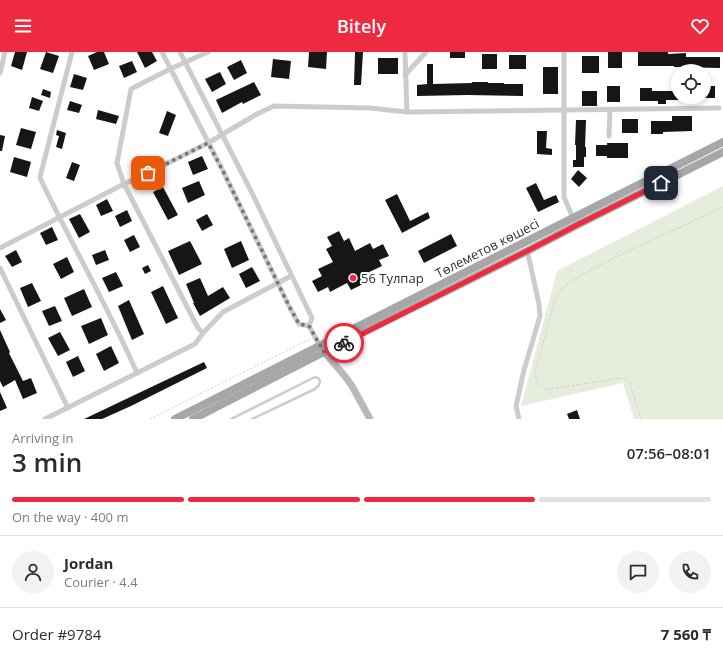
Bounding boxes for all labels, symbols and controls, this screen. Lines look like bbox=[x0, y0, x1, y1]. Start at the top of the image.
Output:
text: Bitely bbox=[337, 14, 386, 38]
icon: menu bbox=[12, 15, 34, 37]
icon: heart bbox=[689, 15, 711, 37]
map controls bbox=[671, 64, 711, 104]
button: locate bbox=[671, 64, 711, 104]
pin bbox=[131, 156, 165, 190]
icon: bag bbox=[137, 162, 159, 184]
pin bbox=[644, 166, 678, 200]
icon: home bbox=[650, 172, 672, 194]
street label: Төлеметов көшесі bbox=[432, 214, 542, 282]
place label: 56 Тулпар bbox=[361, 269, 424, 287]
marker: 56 Тулпар bbox=[348, 273, 358, 283]
courier bbox=[324, 323, 364, 363]
icon: bike bbox=[333, 332, 355, 354]
text: Arriving in bbox=[12, 429, 74, 447]
text: 07:56–08:01 bbox=[627, 443, 711, 463]
text: 3 min bbox=[12, 444, 82, 480]
text: On the way · 400 m bbox=[12, 508, 128, 526]
button: person bbox=[12, 551, 54, 593]
button: chat bbox=[617, 551, 659, 593]
button: phone bbox=[669, 551, 711, 593]
text: Jordan bbox=[64, 553, 113, 573]
text: Courier · 4.4 bbox=[64, 573, 138, 591]
text: Order #9784 bbox=[12, 624, 101, 644]
text: 7 560 ₸ bbox=[661, 624, 711, 644]

